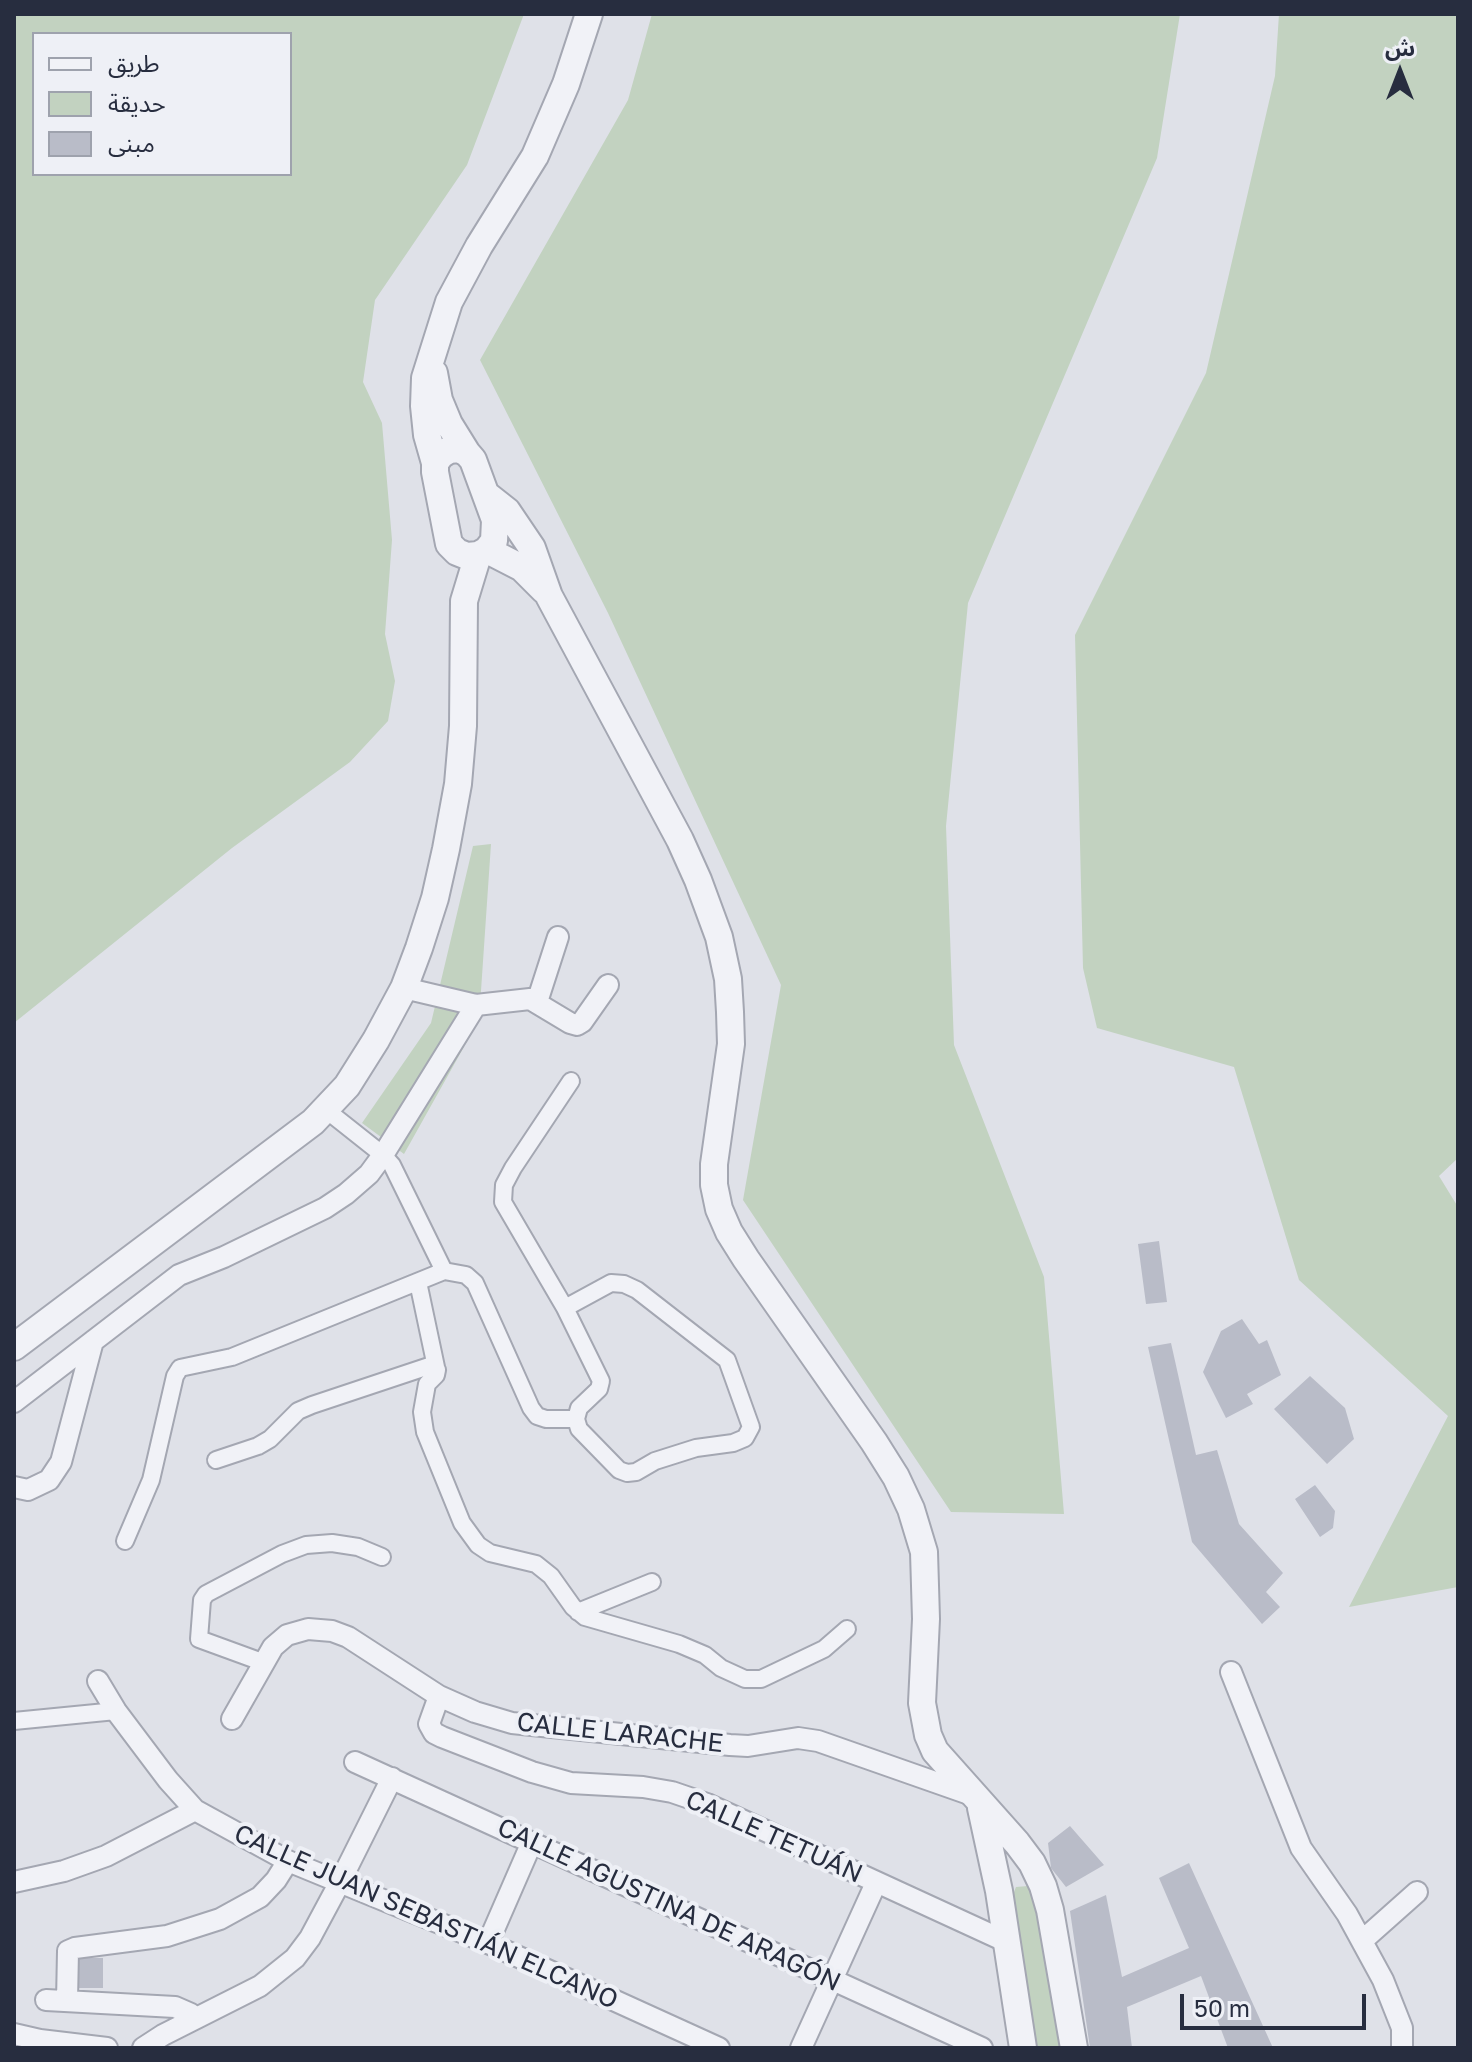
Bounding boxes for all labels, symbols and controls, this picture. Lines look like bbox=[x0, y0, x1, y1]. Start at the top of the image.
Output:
legend bbox=[32, 32, 292, 176]
north arrow bbox=[1360, 32, 1440, 112]
text: ش bbox=[1385, 34, 1415, 61]
text: طريق bbox=[108, 48, 160, 77]
text: حديقة bbox=[108, 88, 166, 117]
text: مبنى bbox=[108, 128, 155, 157]
street label: CALLE LARACHE bbox=[515, 1707, 725, 1759]
street label: CALLE TETUÁN bbox=[681, 1784, 867, 1890]
street label: CALLE AGUSTINA DE ARAGÓN bbox=[492, 1812, 846, 1998]
street label: CALLE JUAN SEBASTIÁN ELCANO bbox=[229, 1818, 623, 2016]
scale bar bbox=[1184, 1978, 1370, 2028]
text: 50 m bbox=[1194, 1993, 1250, 2022]

